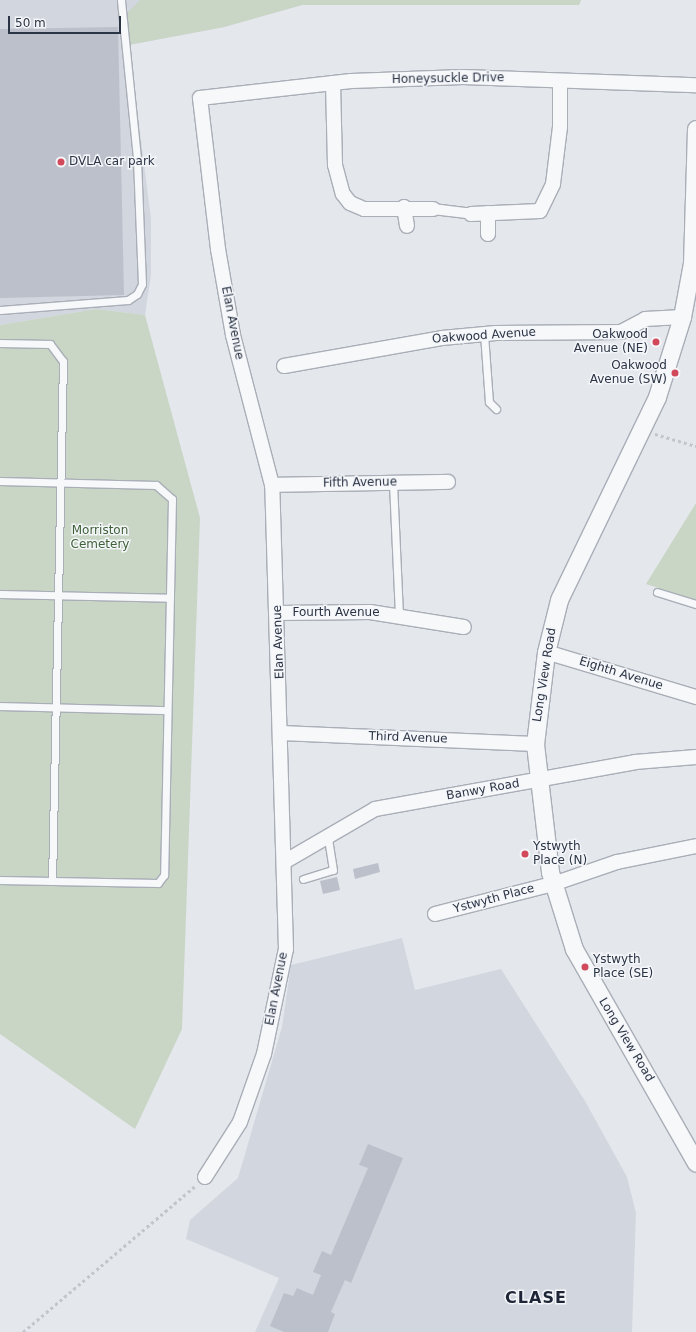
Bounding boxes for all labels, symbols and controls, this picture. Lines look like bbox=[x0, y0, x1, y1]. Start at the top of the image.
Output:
scale bar bbox=[10, 8, 123, 34]
text: 50 m bbox=[15, 16, 46, 30]
street label: Honeysuckle Drive bbox=[392, 71, 504, 87]
place label: DVLA car park bbox=[69, 155, 155, 169]
marker: DVLA car park bbox=[56, 157, 66, 167]
street label: Elan Avenue bbox=[218, 285, 246, 361]
street label: Oakwood Avenue bbox=[431, 325, 537, 347]
place label: Oakwood Avenue (NE) bbox=[574, 328, 648, 356]
marker: Oakwood Avenue (NE) bbox=[651, 337, 661, 347]
place label: Oakwood Avenue (SW) bbox=[590, 359, 667, 387]
marker: Oakwood Avenue (SW) bbox=[670, 368, 680, 378]
street label: Fifth Avenue bbox=[323, 475, 397, 491]
park label: Morriston Cemetery bbox=[71, 524, 129, 552]
street label: Elan Avenue bbox=[271, 605, 287, 679]
street label: Fourth Avenue bbox=[292, 606, 380, 620]
street label: Long View Road bbox=[530, 627, 560, 723]
street label: Eighth Avenue bbox=[577, 654, 665, 694]
street label: Third Avenue bbox=[368, 729, 448, 747]
street label: Banwy Road bbox=[445, 776, 521, 804]
place label: Ystwyth Place (N) bbox=[533, 840, 587, 868]
marker: Ystwyth Place (N) bbox=[520, 849, 530, 859]
street label: Ystwyth Place bbox=[452, 881, 536, 917]
street label: Elan Avenue bbox=[263, 951, 291, 1027]
place label: Ystwyth Place (SE) bbox=[593, 953, 653, 981]
marker: Ystwyth Place (SE) bbox=[580, 962, 590, 972]
street label: Long View Road bbox=[595, 995, 657, 1085]
district label: CLASE bbox=[505, 1288, 567, 1308]

